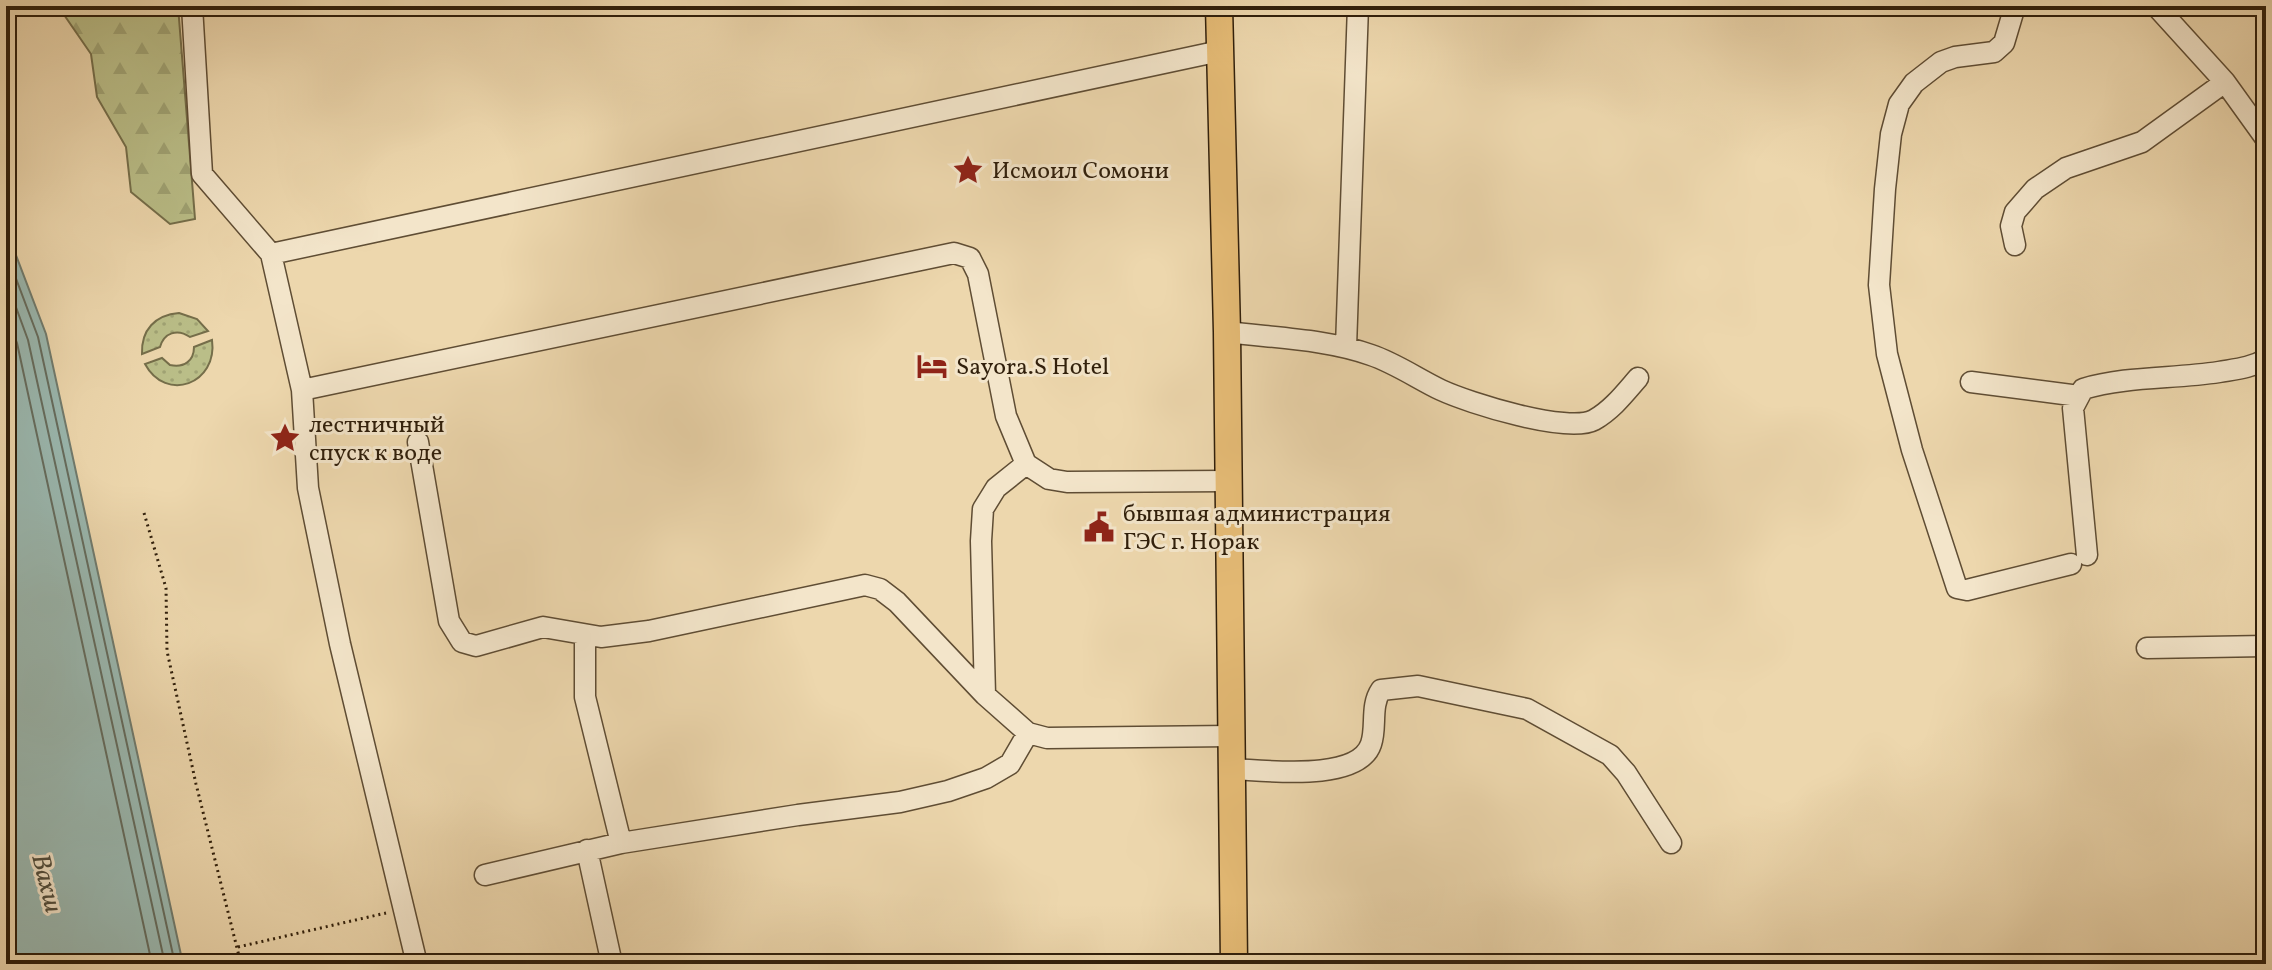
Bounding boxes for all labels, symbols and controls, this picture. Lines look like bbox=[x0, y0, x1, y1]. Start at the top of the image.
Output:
place icon: Исмоил Сомони bbox=[951, 153, 985, 187]
place label: Исмоил Сомони bbox=[992, 155, 1169, 189]
hotel icon: Sayora.S Hotel bbox=[915, 349, 949, 383]
place label: Sayora.S Hotel bbox=[956, 351, 1109, 385]
place label: лестничный спуск к воде bbox=[309, 409, 445, 471]
place icon: лестничный спуск к воде bbox=[268, 421, 302, 455]
place label: бывшая администрация ГЭС г. Норак bbox=[1123, 498, 1390, 560]
public building icon: бывшая администрация ГЭС г. Норак bbox=[1082, 510, 1116, 544]
water label: Вахш bbox=[21, 850, 71, 917]

